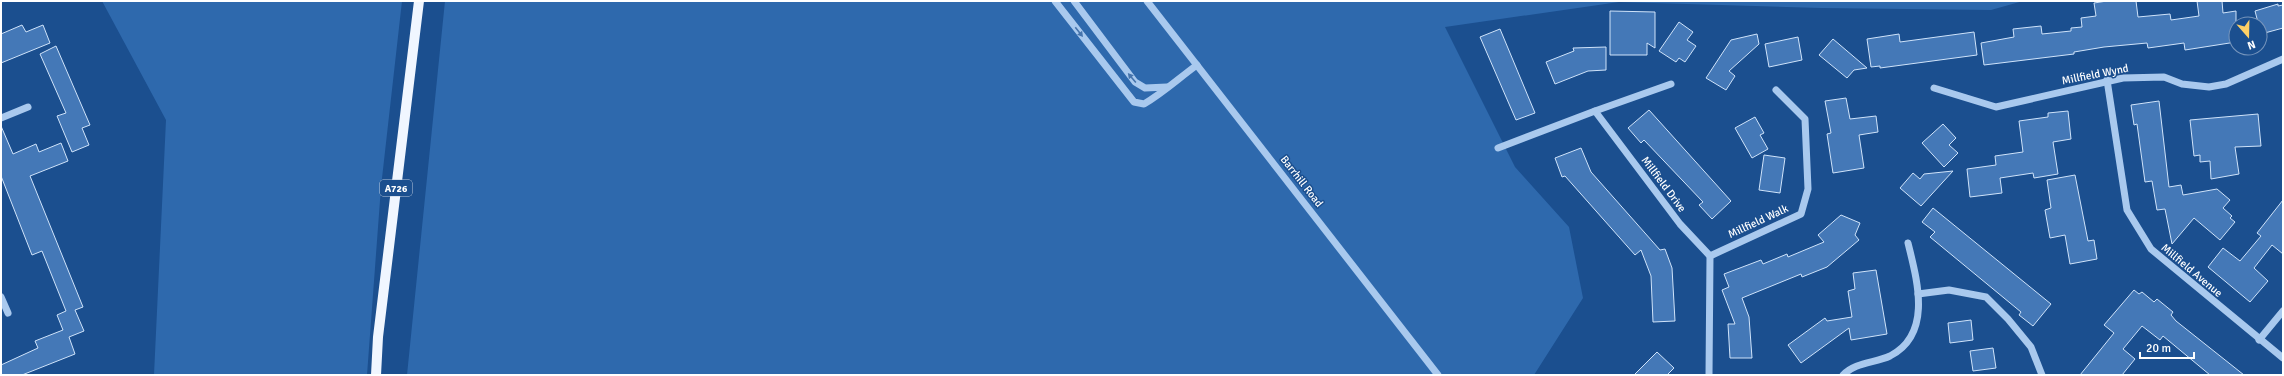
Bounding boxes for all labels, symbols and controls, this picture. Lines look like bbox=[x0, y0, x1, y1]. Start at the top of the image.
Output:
north arrow bbox=[2228, 16, 2268, 56]
one-way arrow bbox=[1074, 26, 1083, 37]
text: N bbox=[2245, 38, 2257, 52]
street label: Millfield Wynd bbox=[2061, 62, 2130, 87]
one-way arrow bbox=[1128, 73, 1136, 83]
street label: Barrhill Road bbox=[1278, 153, 1326, 210]
street label: Millfield Drive bbox=[1639, 154, 1689, 215]
road number: A726 bbox=[380, 180, 412, 196]
street label: Millfield Walk bbox=[1726, 202, 1791, 241]
street label: Millfield Avenue bbox=[2158, 241, 2225, 300]
scale bar bbox=[2140, 334, 2194, 360]
text: 20 m bbox=[2146, 341, 2171, 356]

